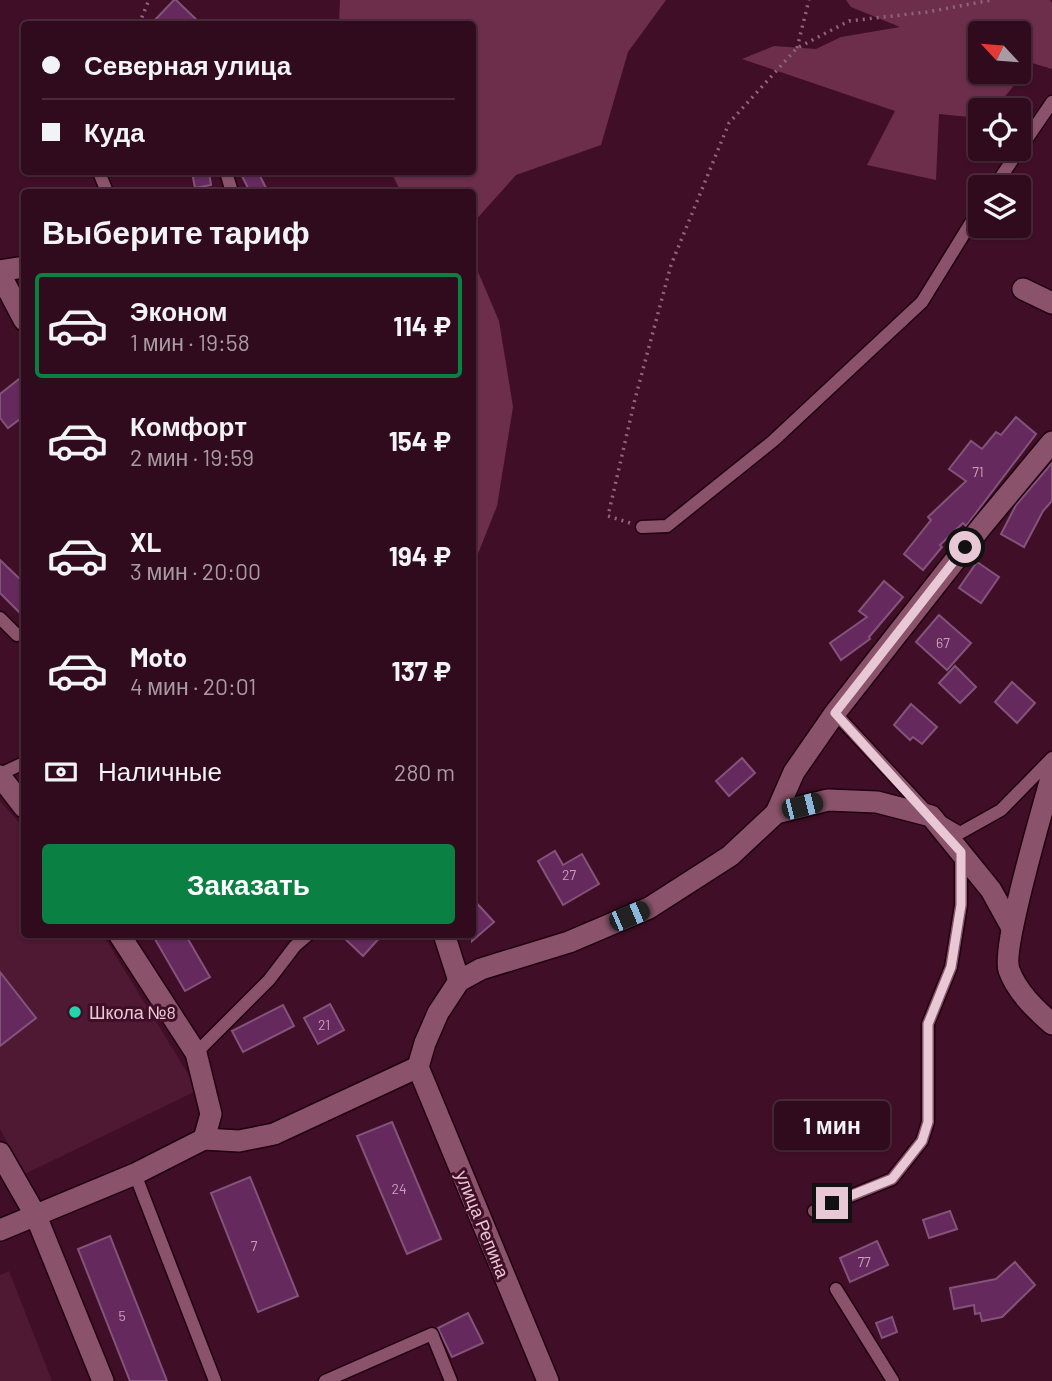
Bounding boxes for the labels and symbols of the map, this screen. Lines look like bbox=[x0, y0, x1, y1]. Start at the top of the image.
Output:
north arrow bbox=[968, 21, 1031, 84]
house number: 71 bbox=[972, 463, 984, 480]
route start bbox=[949, 531, 981, 563]
house number: 67 bbox=[936, 634, 950, 651]
car bbox=[780, 791, 825, 821]
house number: 27 bbox=[562, 866, 576, 883]
car bbox=[606, 898, 653, 934]
place label: Школа №8 bbox=[89, 1001, 176, 1023]
marker: Школа №8 bbox=[67, 1004, 83, 1020]
house number: 21 bbox=[318, 1016, 330, 1033]
callout: 1 мин bbox=[774, 1102, 890, 1150]
street label: улица Репина bbox=[451, 1167, 515, 1282]
house number: 24 bbox=[391, 1180, 407, 1197]
route end bbox=[816, 1187, 848, 1219]
house number: 7 bbox=[251, 1237, 258, 1254]
house number: 77 bbox=[857, 1253, 871, 1270]
house number: 5 bbox=[118, 1307, 126, 1324]

